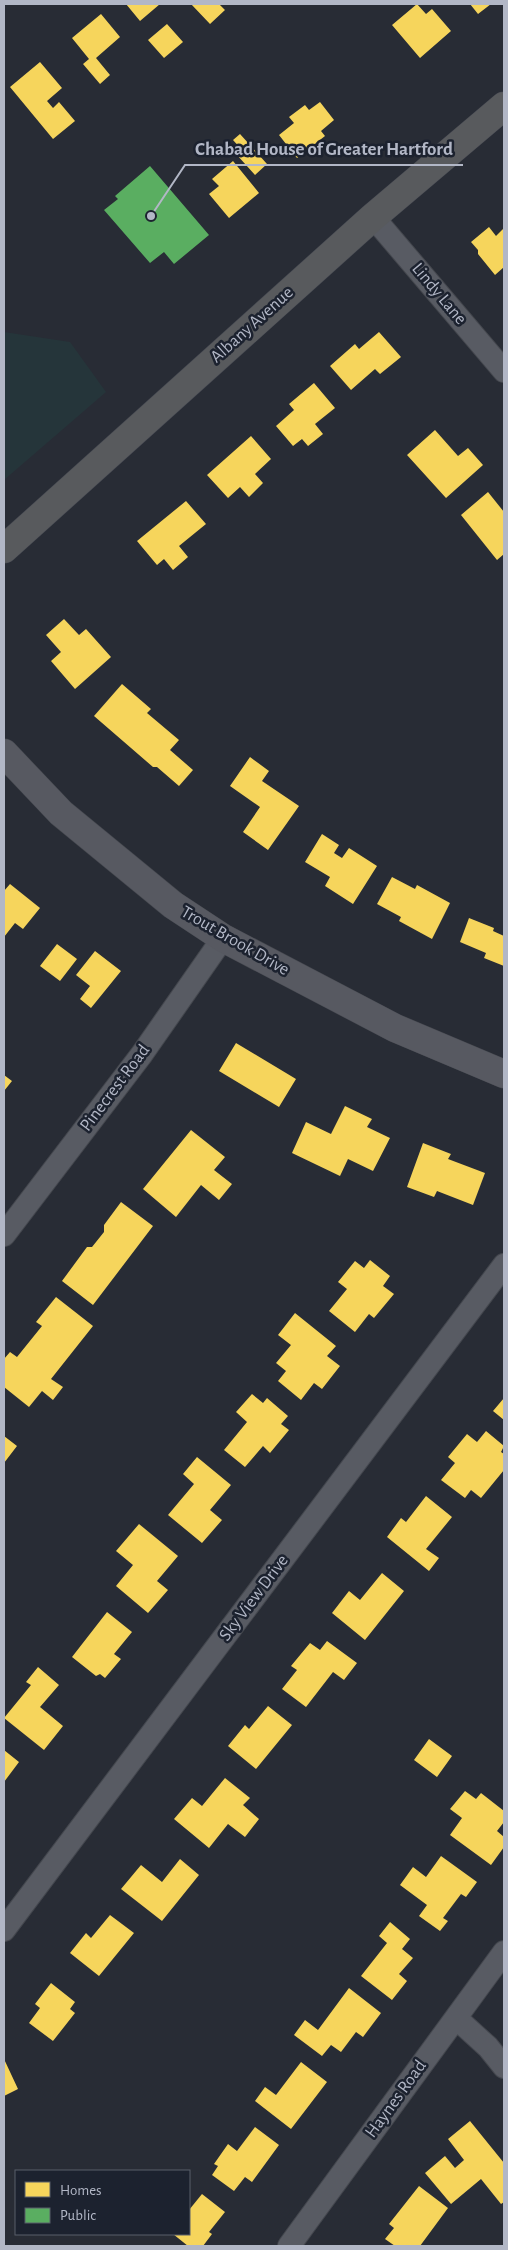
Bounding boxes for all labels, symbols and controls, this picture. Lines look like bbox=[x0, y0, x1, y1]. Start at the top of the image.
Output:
callout: Chabad House of Greater Hartford bbox=[185, 131, 463, 165]
text: Chabad House of Greater Hartford bbox=[195, 140, 453, 159]
street label: Lindy Lane bbox=[408, 260, 470, 328]
street label: Albany Avenue bbox=[207, 283, 297, 367]
street label: Trout Brook Drive bbox=[178, 903, 292, 979]
street label: Pinecrest Road bbox=[77, 1041, 153, 1135]
street label: Sky View Drive bbox=[216, 1552, 292, 1644]
street label: Haynes Road bbox=[362, 2057, 430, 2141]
legend bbox=[15, 2170, 190, 2235]
text: Homes bbox=[60, 2183, 102, 2198]
text: Public bbox=[60, 2208, 96, 2223]

